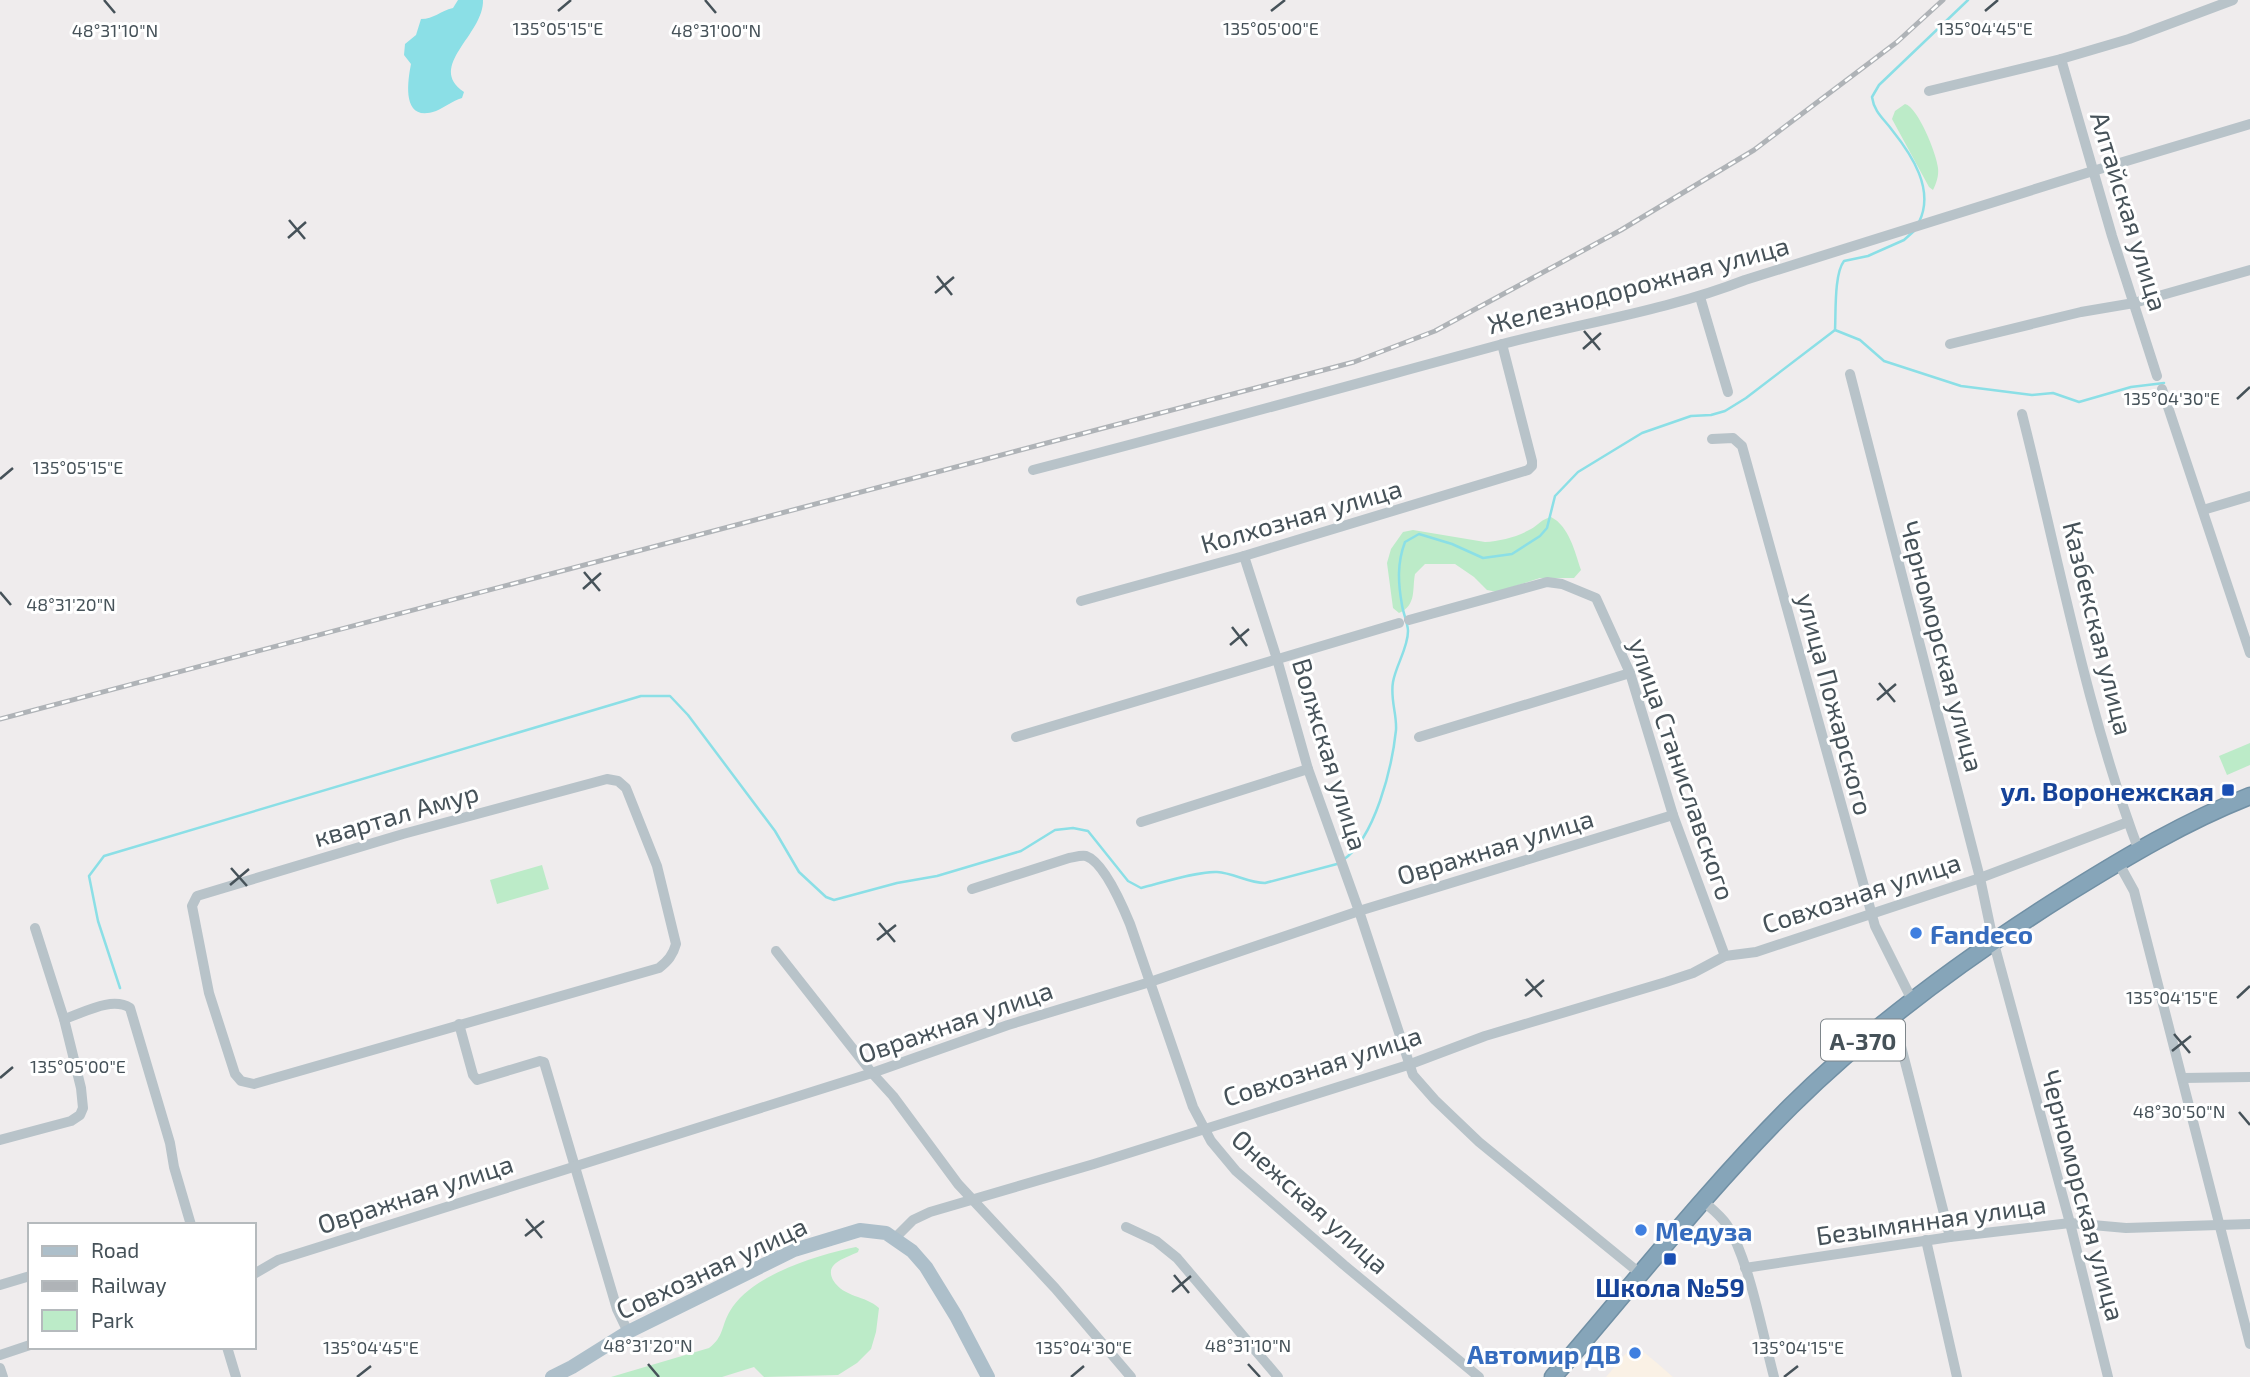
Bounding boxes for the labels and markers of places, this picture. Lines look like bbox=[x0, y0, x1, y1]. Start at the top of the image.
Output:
place label: ул. Воронежская bbox=[2001, 775, 2214, 806]
marker: ул. Воронежская bbox=[2220, 782, 2236, 798]
place label: Fandeco bbox=[1930, 918, 2033, 949]
marker: Fandeco bbox=[1908, 925, 1924, 941]
place label: Медуза bbox=[1655, 1215, 1752, 1246]
marker: Медуза bbox=[1633, 1222, 1649, 1238]
marker: Школа №59 bbox=[1662, 1251, 1678, 1267]
place label: Школа №59 bbox=[1595, 1271, 1745, 1302]
place label: Автомир ДВ bbox=[1467, 1338, 1621, 1369]
marker: Автомир ДВ bbox=[1627, 1345, 1643, 1361]

